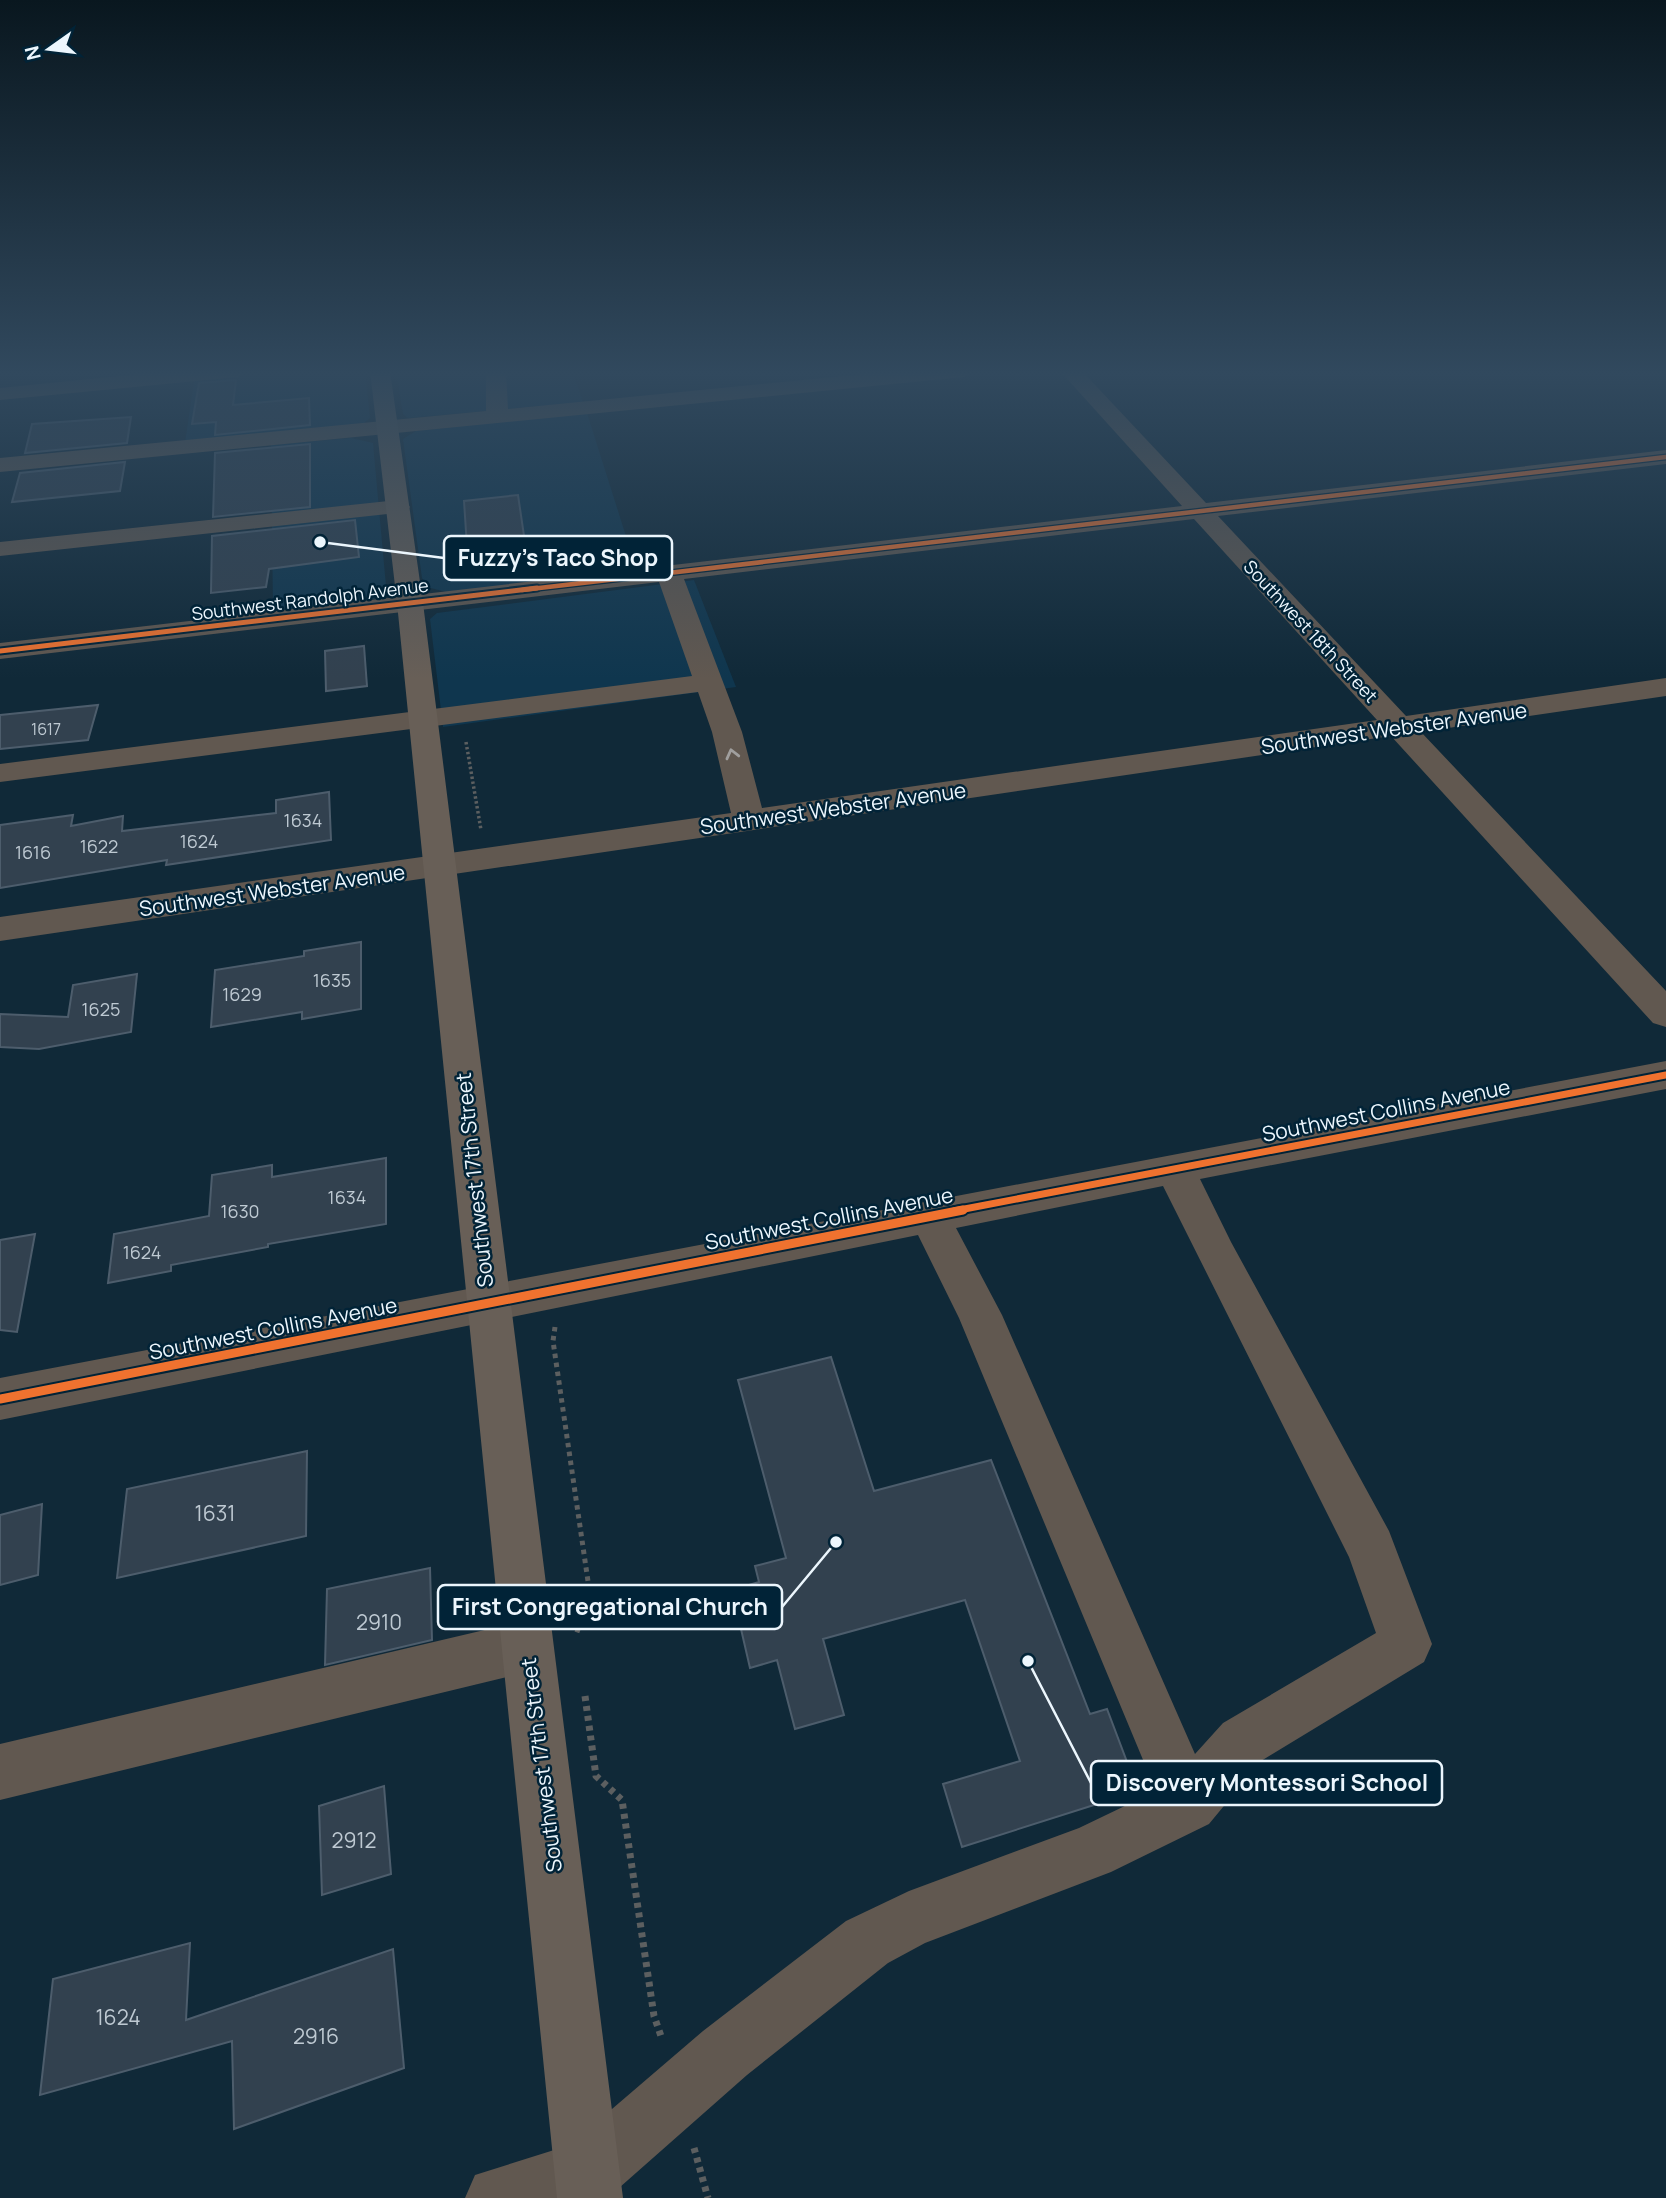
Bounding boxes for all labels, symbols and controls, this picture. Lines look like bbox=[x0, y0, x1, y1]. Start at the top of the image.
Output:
north arrow bbox=[14, 14, 84, 84]
text: N bbox=[18, 43, 47, 63]
callout: Fuzzy's Taco Shop bbox=[444, 536, 672, 580]
text: Fuzzy's Taco Shop bbox=[458, 541, 658, 573]
street label: Southwest 18th Street bbox=[1239, 555, 1383, 707]
street label: Southwest Randolph Avenue bbox=[190, 573, 430, 625]
street label: Southwest Webster Avenue bbox=[1259, 695, 1529, 761]
house number: 1617 bbox=[31, 718, 61, 740]
one-way arrow bbox=[726, 748, 740, 760]
street label: Southwest Webster Avenue bbox=[698, 775, 968, 841]
house number: 1634 bbox=[284, 808, 322, 832]
house number: 1624 bbox=[180, 829, 218, 853]
house number: 1622 bbox=[80, 834, 118, 858]
house number: 1616 bbox=[15, 840, 51, 864]
street label: Southwest Webster Avenue bbox=[137, 857, 407, 923]
house number: 1635 bbox=[313, 968, 351, 992]
house number: 1629 bbox=[222, 982, 262, 1006]
house number: 1625 bbox=[82, 997, 120, 1021]
street label: Southwest 17th Street bbox=[449, 1071, 499, 1289]
street label: Southwest Collins Avenue bbox=[1260, 1072, 1512, 1148]
street label: Southwest Collins Avenue bbox=[703, 1180, 955, 1256]
house number: 1634 bbox=[328, 1185, 366, 1209]
house number: 1630 bbox=[220, 1199, 260, 1223]
house number: 1624 bbox=[123, 1240, 161, 1264]
street label: Southwest Collins Avenue bbox=[147, 1290, 399, 1366]
house number: 1631 bbox=[194, 1499, 236, 1527]
callout: First Congregational Church bbox=[438, 1585, 782, 1629]
text: First Congregational Church bbox=[452, 1590, 768, 1622]
house number: 2910 bbox=[356, 1608, 402, 1636]
street label: Southwest 17th Street bbox=[514, 1656, 568, 1874]
callout: Discovery Montessori School bbox=[1091, 1761, 1442, 1805]
text: Discovery Montessori School bbox=[1106, 1766, 1428, 1798]
house number: 2912 bbox=[331, 1826, 377, 1854]
house number: 1624 bbox=[95, 2003, 141, 2031]
house number: 2916 bbox=[293, 2022, 339, 2050]

